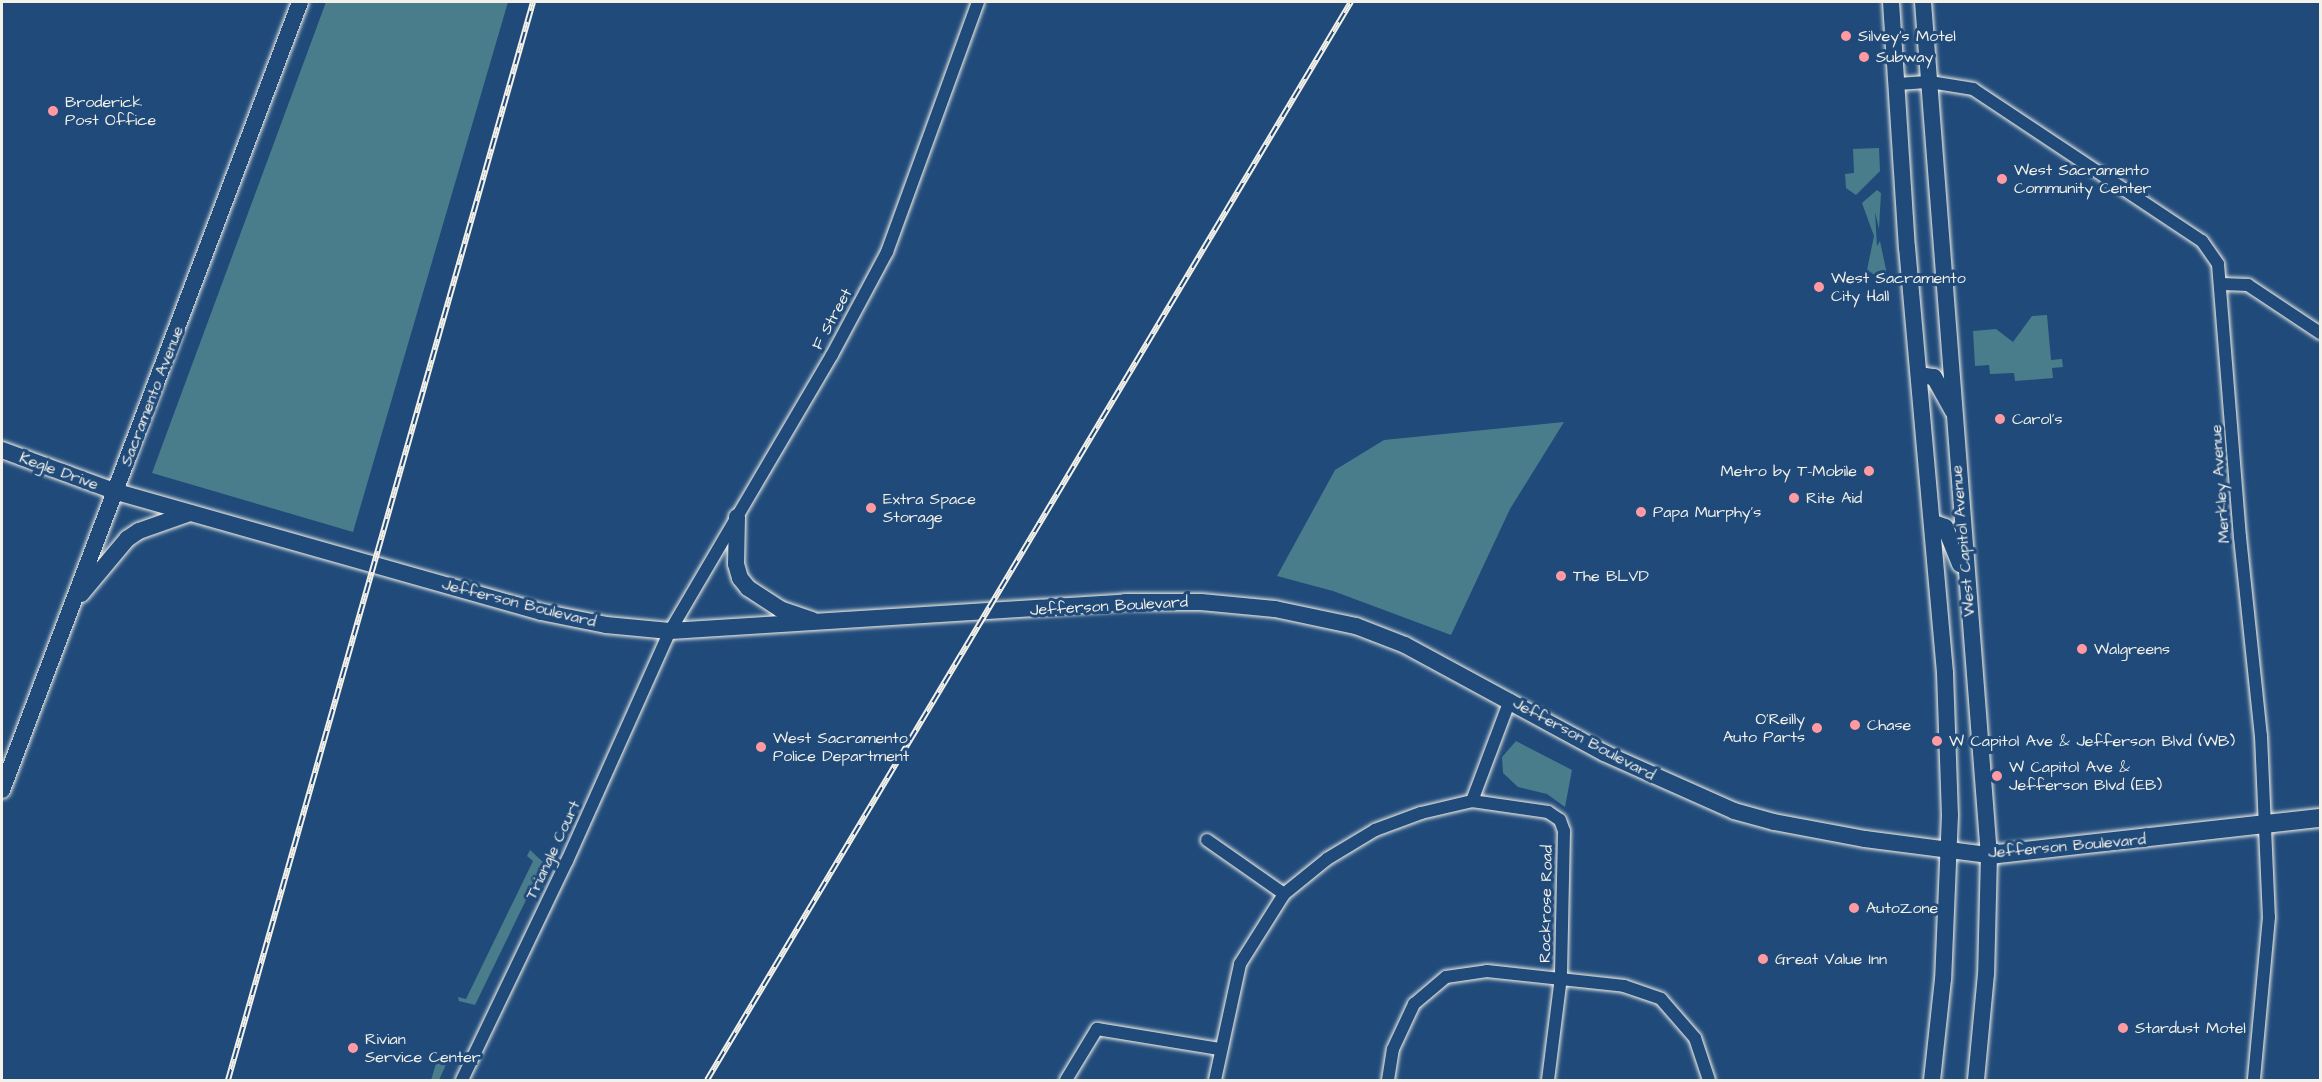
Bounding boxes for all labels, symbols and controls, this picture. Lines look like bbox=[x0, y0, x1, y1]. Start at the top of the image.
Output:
place label: Silvey's Motel bbox=[1858, 26, 1956, 46]
marker: Silvey's Motel bbox=[1839, 29, 1853, 43]
place label: Subway bbox=[1876, 47, 1933, 67]
marker: Subway bbox=[1857, 50, 1871, 64]
place label: Broderick Post Office bbox=[65, 92, 156, 130]
marker: Broderick Post Office bbox=[46, 104, 60, 118]
place label: West Sacramento Community Center bbox=[2014, 160, 2151, 198]
marker: West Sacramento Community Center bbox=[1995, 172, 2009, 186]
place label: West Sacramento City Hall bbox=[1831, 268, 1966, 306]
marker: West Sacramento City Hall bbox=[1812, 280, 1826, 294]
street label: F Street bbox=[808, 285, 856, 353]
street label: Sacramento Avenue bbox=[116, 323, 188, 469]
place label: Carol's bbox=[2012, 409, 2062, 429]
marker: Carol's bbox=[1993, 412, 2007, 426]
street label: Merkley Avenue bbox=[2206, 424, 2234, 544]
street label: Kegle Drive bbox=[17, 448, 101, 494]
place label: Metro by T-Mobile bbox=[1720, 461, 1857, 481]
marker: Metro by T-Mobile bbox=[1862, 464, 1876, 478]
street label: West Capitol Avenue bbox=[1947, 465, 1979, 617]
place label: Rite Aid bbox=[1806, 488, 1862, 508]
place label: Extra Space Storage bbox=[883, 489, 976, 527]
marker: Rite Aid bbox=[1787, 491, 1801, 505]
marker: Extra Space Storage bbox=[864, 501, 878, 515]
place label: Papa Murphy's bbox=[1653, 502, 1761, 522]
marker: Papa Murphy's bbox=[1634, 505, 1648, 519]
place label: The BLVD bbox=[1573, 566, 1649, 586]
marker: The BLVD bbox=[1554, 569, 1568, 583]
street label: Jefferson Boulevard bbox=[440, 575, 598, 631]
street label: Jefferson Boulevard bbox=[1030, 592, 1188, 620]
place label: Walgreens bbox=[2094, 639, 2170, 659]
marker: Walgreens bbox=[2075, 642, 2089, 656]
street label: Jefferson Boulevard bbox=[1510, 693, 1658, 785]
place label: O'Reilly Auto Parts bbox=[1723, 709, 1805, 747]
place label: Chase bbox=[1867, 715, 1911, 735]
marker: Chase bbox=[1848, 718, 1862, 732]
marker: O'Reilly Auto Parts bbox=[1810, 721, 1824, 735]
place label: West Sacramento Police Department bbox=[773, 728, 909, 766]
place label: W Capitol Ave & Jefferson Blvd (WB) bbox=[1949, 731, 2235, 751]
marker: W Capitol Ave & Jefferson Blvd (WB) bbox=[1930, 734, 1944, 748]
marker: West Sacramento Police Department bbox=[754, 740, 768, 754]
place label: W Capitol Ave & Jefferson Blvd (EB) bbox=[2009, 757, 2162, 795]
marker: W Capitol Ave & Jefferson Blvd (EB) bbox=[1990, 769, 2004, 783]
street label: Triangle Court bbox=[522, 797, 584, 903]
street label: Jefferson Boulevard bbox=[1987, 830, 2147, 862]
street label: Rockrose Road bbox=[1535, 845, 1557, 963]
place label: AutoZone bbox=[1866, 898, 1938, 918]
marker: AutoZone bbox=[1847, 901, 1861, 915]
place label: Great Value Inn bbox=[1775, 949, 1887, 969]
marker: Great Value Inn bbox=[1756, 952, 1770, 966]
place label: Stardust Motel bbox=[2135, 1018, 2246, 1038]
marker: Stardust Motel bbox=[2116, 1021, 2130, 1035]
place label: Rivian Service Center bbox=[365, 1029, 481, 1067]
marker: Rivian Service Center bbox=[346, 1041, 360, 1055]

